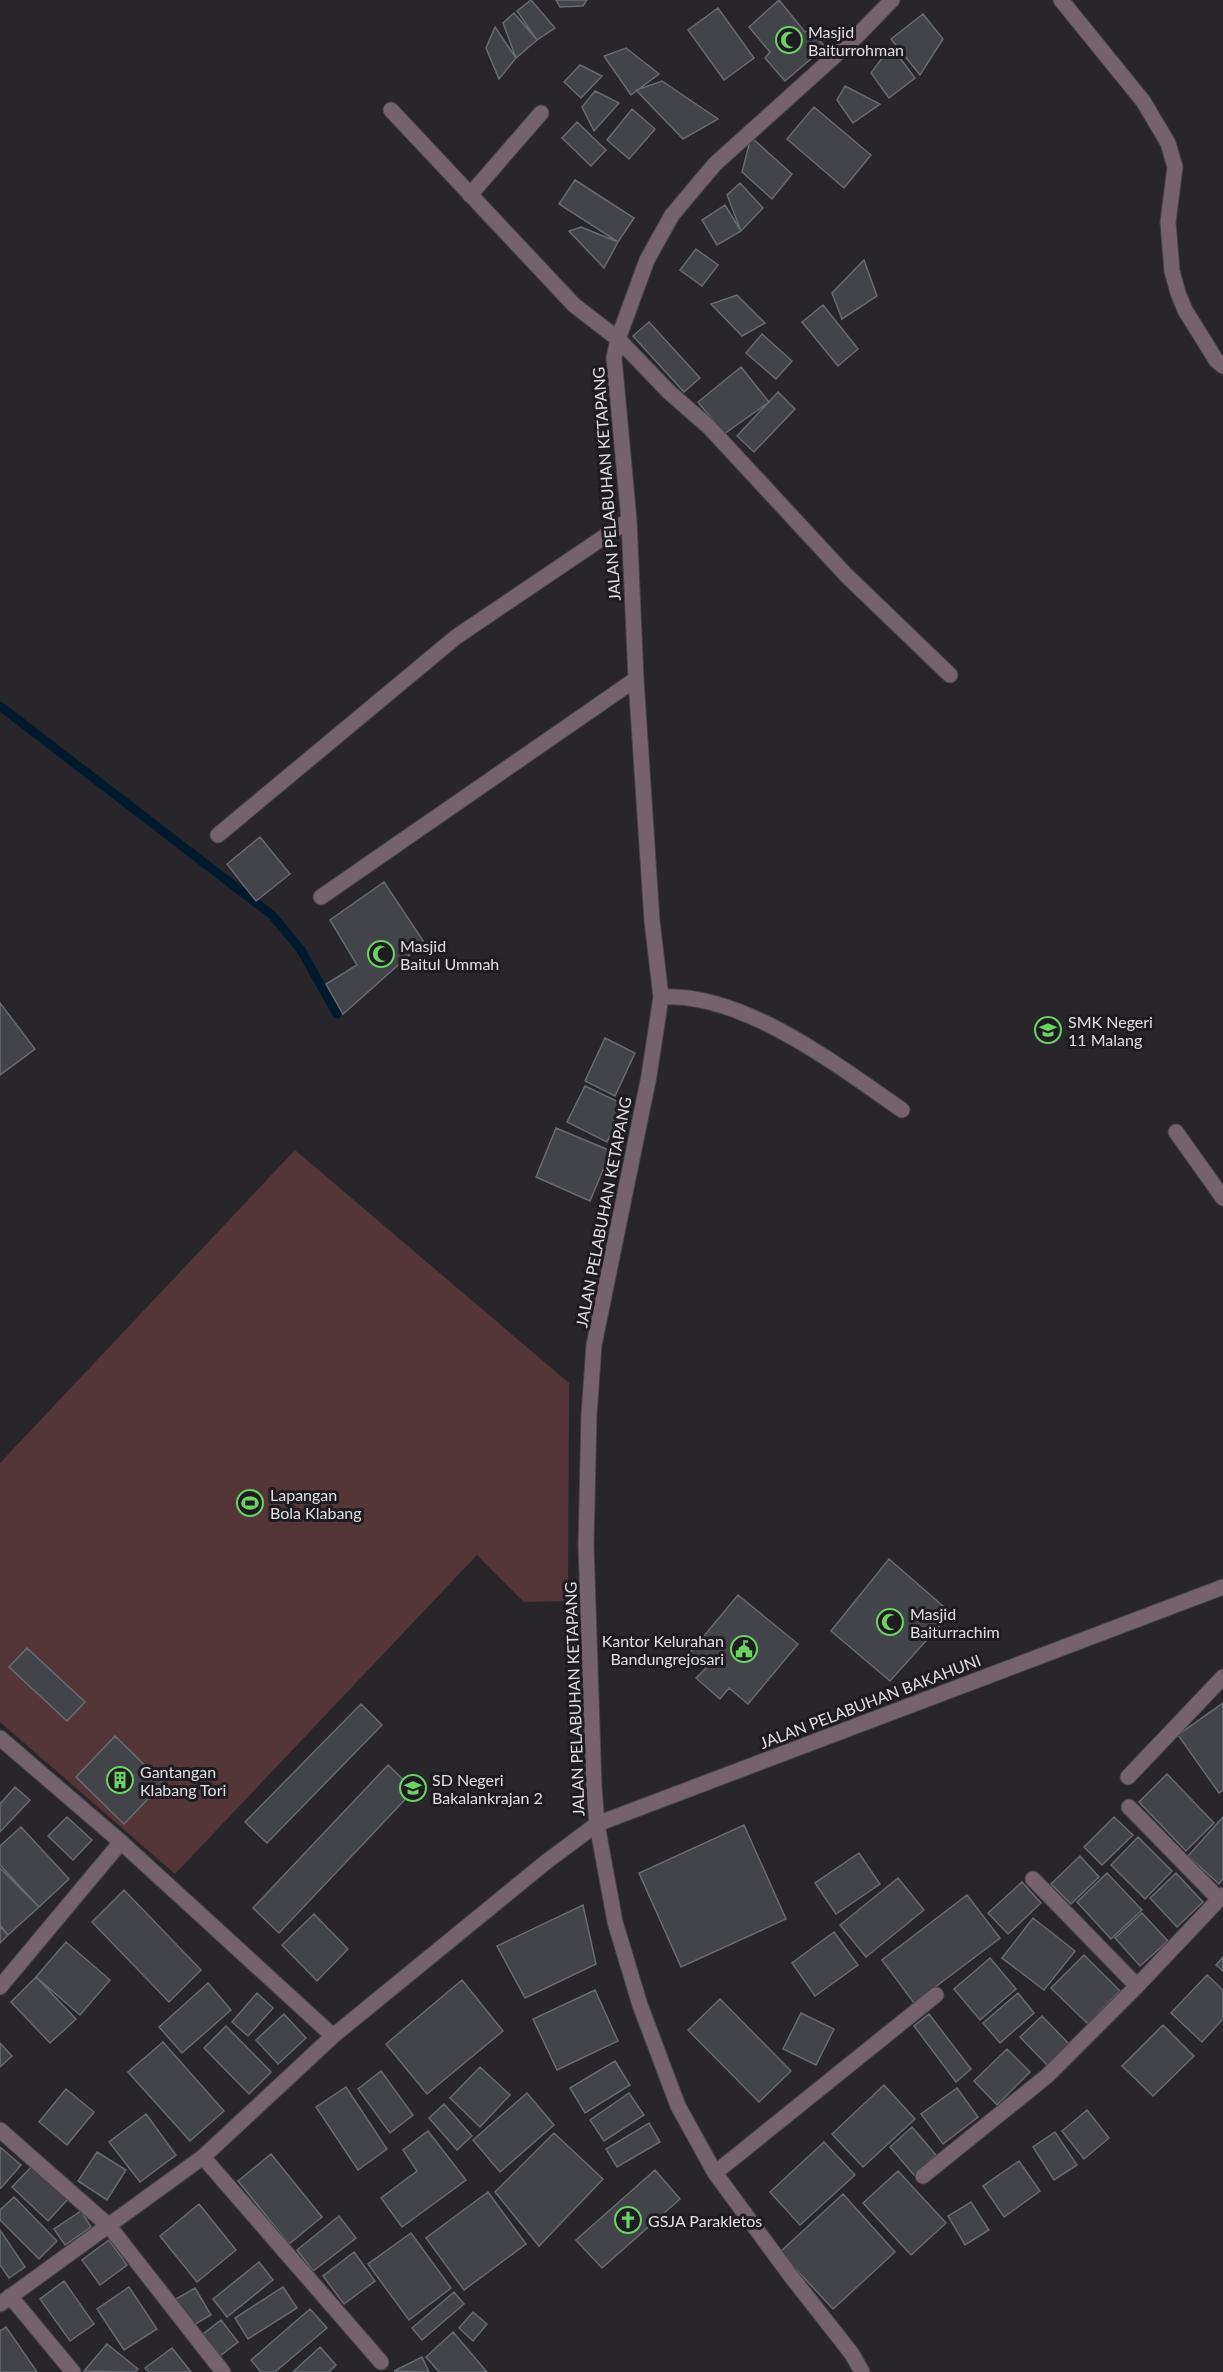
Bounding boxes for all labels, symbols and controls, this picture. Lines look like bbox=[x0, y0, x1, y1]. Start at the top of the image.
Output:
place label: Masjid Baiturrohman bbox=[808, 22, 904, 59]
mosque icon: Masjid Baiturrohman bbox=[774, 25, 804, 55]
street label: JALAN PELABUHAN KETAPANG bbox=[588, 366, 624, 602]
place label: Masjid Baitul Ummah bbox=[400, 936, 499, 973]
mosque icon: Masjid Baitul Ummah bbox=[366, 939, 396, 969]
place label: SMK Negeri 11 Malang bbox=[1068, 1012, 1153, 1049]
school or university icon: SMK Negeri 11 Malang bbox=[1033, 1015, 1063, 1045]
street label: JALAN PELABUHAN KETAPANG bbox=[571, 1095, 635, 1329]
place label: Lapangan Bola Klabang bbox=[270, 1485, 362, 1522]
sports icon: Lapangan Bola Klabang bbox=[235, 1488, 265, 1518]
street label: JALAN PELABUHAN KETAPANG bbox=[560, 1581, 588, 1817]
place label: Masjid Baiturrachim bbox=[910, 1604, 1000, 1641]
mosque icon: Masjid Baiturrachim bbox=[875, 1607, 905, 1637]
place label: Kantor Kelurahan Bandungrejosari bbox=[602, 1631, 724, 1668]
public building icon: Kantor Kelurahan Bandungrejosari bbox=[729, 1634, 759, 1664]
street label: JALAN PELABUHAN BAKAHUNI bbox=[757, 1650, 983, 1752]
place label: Gantangan Klabang Tori bbox=[140, 1762, 226, 1799]
building icon: Gantangan Klabang Tori bbox=[105, 1765, 135, 1795]
place label: SD Negeri Bakalankrajan 2 bbox=[432, 1770, 543, 1807]
school or university icon: SD Negeri Bakalankrajan 2 bbox=[398, 1773, 428, 1803]
church icon: GSJA Parakletos bbox=[613, 2205, 643, 2235]
place label: GSJA Parakletos bbox=[648, 2211, 762, 2230]

